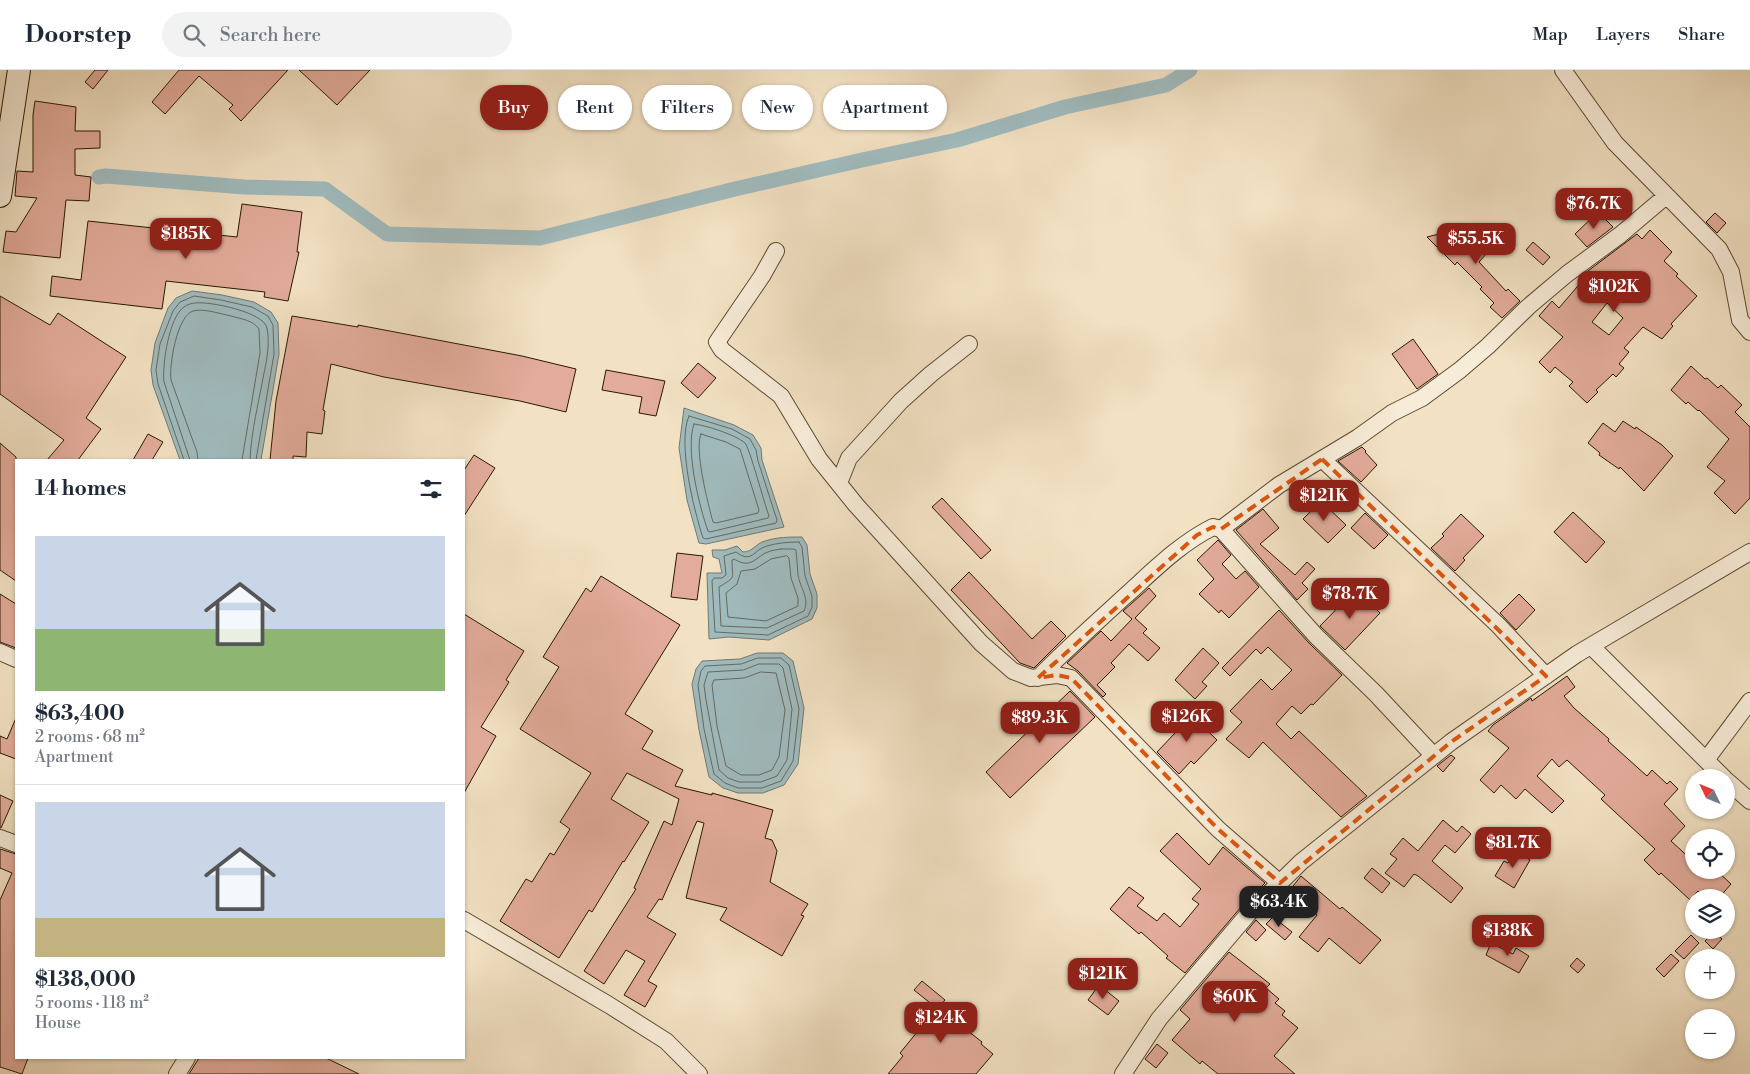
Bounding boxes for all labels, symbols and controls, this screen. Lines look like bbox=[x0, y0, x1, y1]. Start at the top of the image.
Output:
search box bbox=[162, 12, 512, 57]
text: Doorstep bbox=[25, 20, 132, 50]
icon: search bbox=[180, 21, 208, 49]
text: Search here bbox=[220, 23, 321, 47]
text: Map bbox=[1533, 23, 1568, 46]
text: Layers bbox=[1596, 23, 1650, 46]
text: Share bbox=[1678, 23, 1725, 46]
chip: Buy bbox=[480, 85, 548, 130]
chip: Rent bbox=[558, 85, 632, 130]
chip: Filters bbox=[642, 85, 732, 130]
chip: New bbox=[742, 85, 813, 130]
chip: Apartment bbox=[823, 85, 947, 130]
pin: $76.7K bbox=[1553, 188, 1635, 230]
text: $76.7K bbox=[1566, 194, 1622, 214]
pin: $185K bbox=[151, 218, 221, 260]
pin: $55.5K bbox=[1435, 222, 1517, 265]
text: $185K bbox=[161, 224, 211, 244]
text: $55.5K bbox=[1448, 229, 1504, 249]
pin: $102K bbox=[1579, 270, 1649, 313]
text: $102K bbox=[1588, 277, 1640, 297]
icon: filters bbox=[417, 475, 445, 503]
text: 14 homes bbox=[35, 476, 126, 502]
pin: $121K bbox=[1289, 480, 1359, 522]
text: $121K bbox=[1300, 486, 1348, 506]
icon: home bbox=[195, 569, 285, 659]
pin: $78.7K bbox=[1309, 578, 1391, 620]
text: $78.7K bbox=[1322, 584, 1378, 604]
pin: $126K bbox=[1152, 700, 1222, 743]
text: $63,400 bbox=[35, 701, 124, 727]
pin: $89.3K bbox=[999, 702, 1081, 744]
text: $126K bbox=[1162, 707, 1212, 727]
text: $89.3K bbox=[1012, 708, 1068, 728]
text: 2 rooms · 68 m² bbox=[35, 727, 145, 747]
text: Apartment bbox=[35, 747, 114, 767]
north arrow bbox=[1685, 769, 1735, 819]
map controls bbox=[1685, 769, 1735, 1059]
pin: $81.7K bbox=[1472, 826, 1554, 869]
button: locate bbox=[1685, 829, 1735, 879]
text: $81.7K bbox=[1486, 833, 1540, 853]
icon: home bbox=[195, 834, 285, 924]
pin: $63.4K bbox=[1238, 886, 1320, 928]
button: layers bbox=[1685, 889, 1735, 939]
text: $63.4K bbox=[1250, 892, 1308, 912]
pin: $138K bbox=[1473, 914, 1543, 957]
text: $138K bbox=[1483, 921, 1533, 941]
button: + bbox=[1685, 949, 1735, 999]
pin: $121K bbox=[1068, 958, 1138, 1000]
text: $121K bbox=[1079, 964, 1127, 984]
text: $138,000 bbox=[35, 967, 136, 993]
pin: $60K bbox=[1205, 980, 1265, 1023]
text: $60K bbox=[1213, 987, 1257, 1007]
text: 5 rooms · 118 m² bbox=[35, 993, 149, 1013]
pin: $124K bbox=[906, 1002, 976, 1044]
text: $124K bbox=[915, 1008, 967, 1028]
button: − bbox=[1685, 1009, 1735, 1059]
text: House bbox=[35, 1013, 81, 1033]

